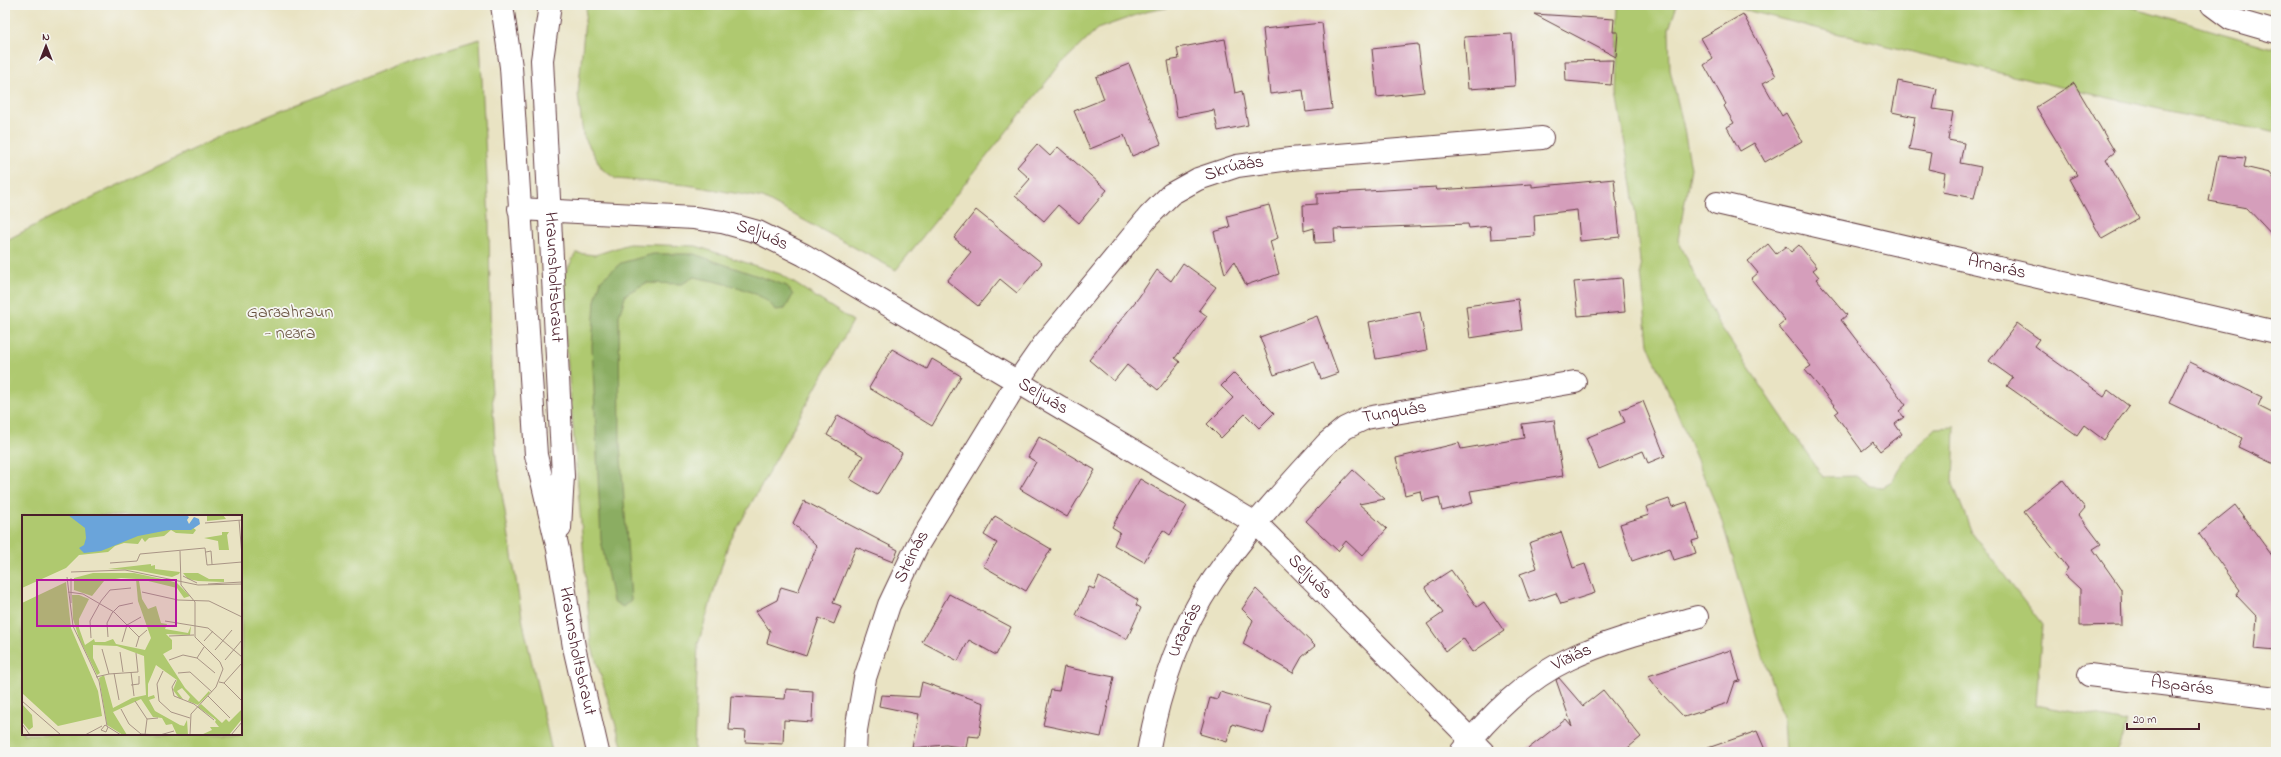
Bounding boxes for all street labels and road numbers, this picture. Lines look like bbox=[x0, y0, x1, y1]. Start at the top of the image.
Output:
street label: Skrúðás bbox=[1201, 150, 1266, 189]
street label: Hraunsholtsbraut bbox=[537, 211, 569, 343]
street label: Seljuás bbox=[733, 214, 793, 258]
street label: Arnarás bbox=[1965, 248, 2028, 287]
street label: Seljuás bbox=[1013, 372, 1073, 422]
street label: Tunguás bbox=[1360, 395, 1429, 431]
street label: Steinás bbox=[888, 525, 936, 588]
street label: Seljuás bbox=[1281, 549, 1338, 606]
street label: Hraunsholtsbraut bbox=[551, 585, 602, 718]
street label: Urðarás bbox=[1162, 598, 1210, 661]
street label: Víðiás bbox=[1546, 637, 1596, 679]
street label: Asparás bbox=[2149, 670, 2215, 703]

